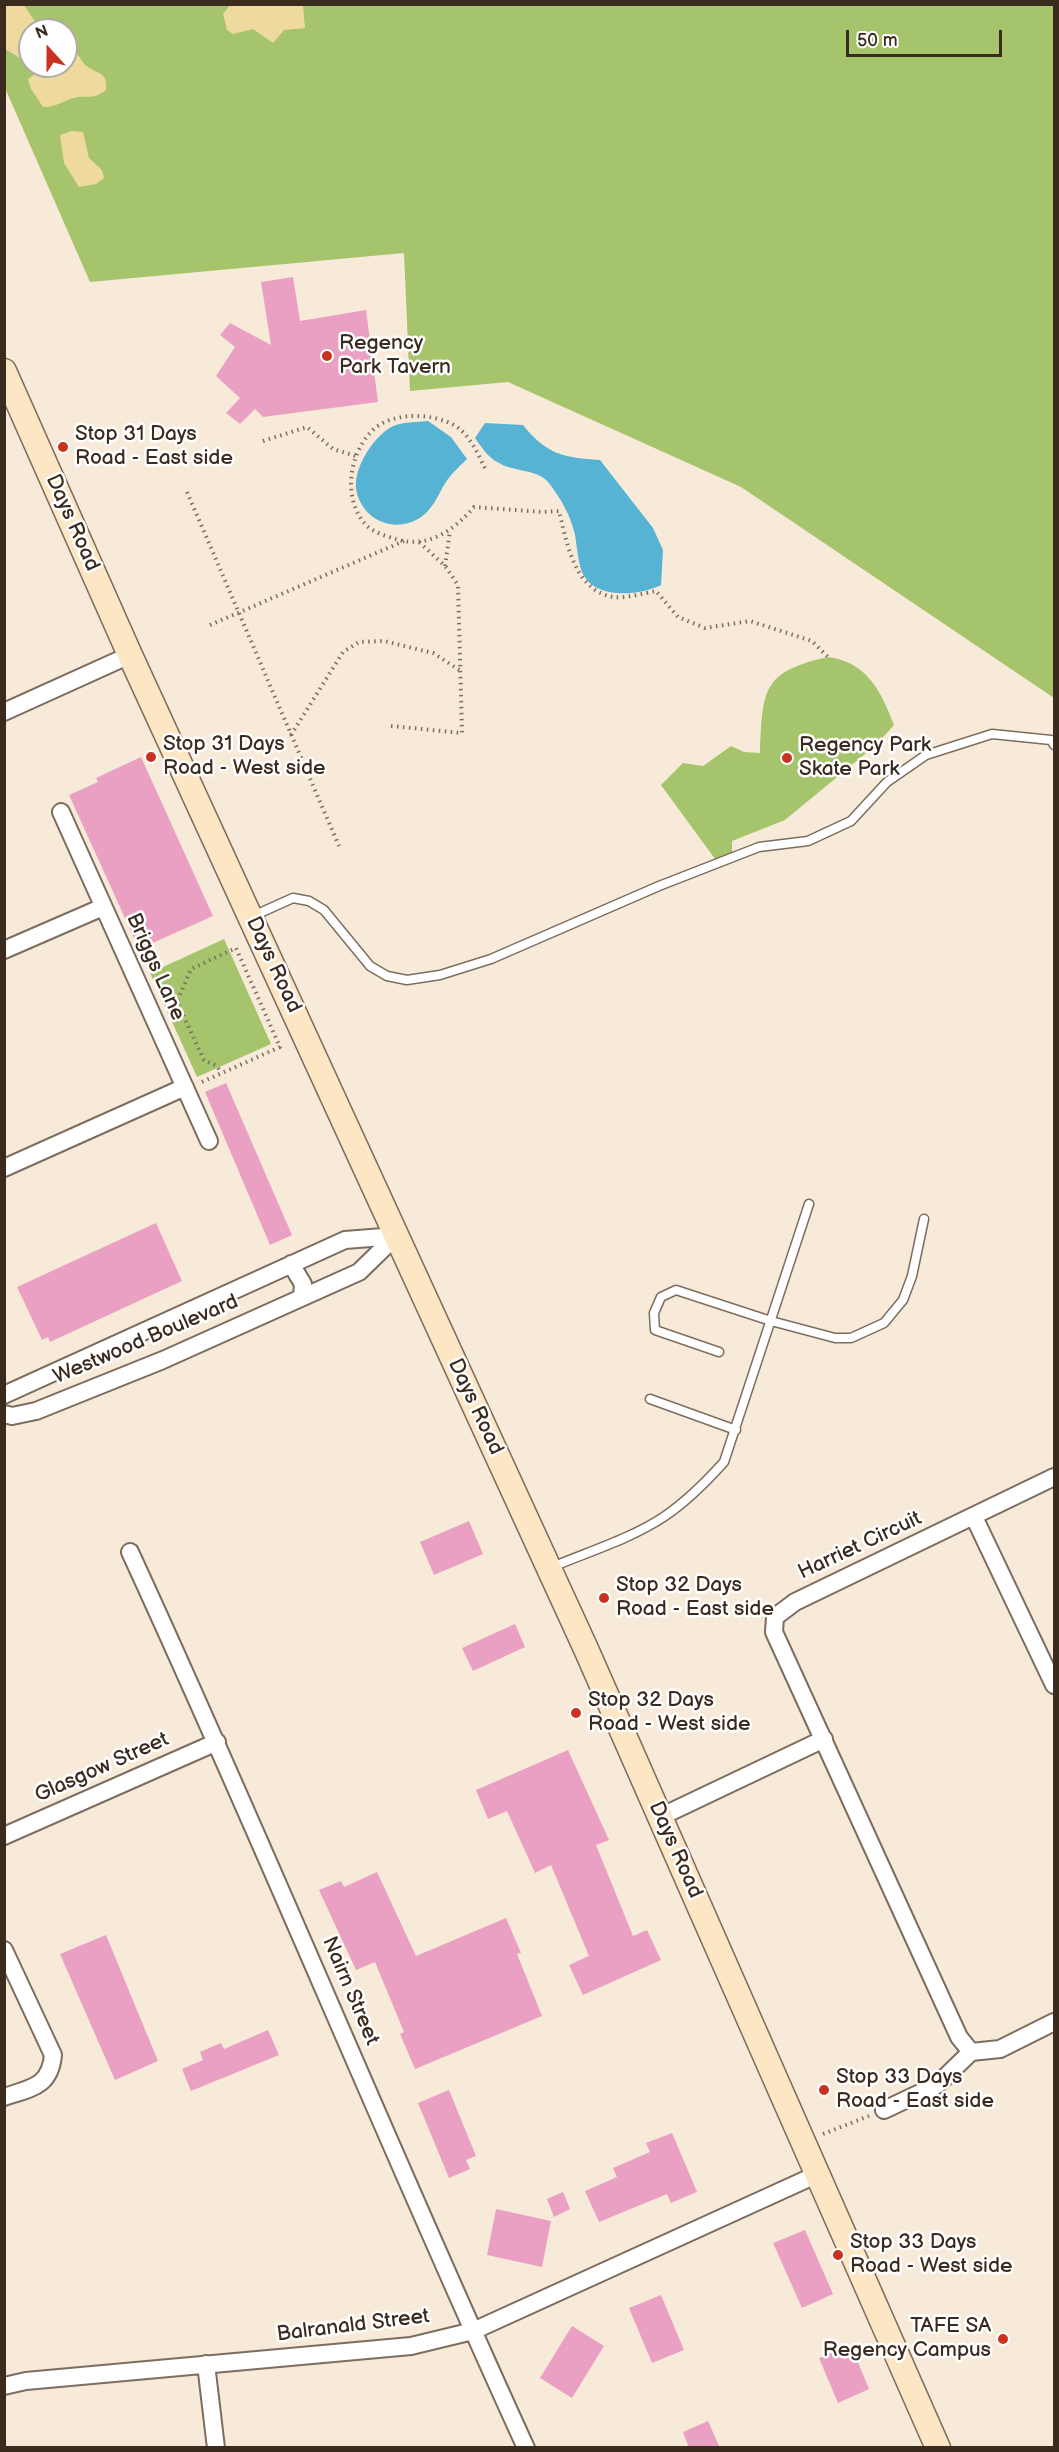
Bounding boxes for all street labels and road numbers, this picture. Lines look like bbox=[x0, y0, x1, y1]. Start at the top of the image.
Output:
street label: Days Road bbox=[40, 471, 104, 575]
street label: Briggs Lane bbox=[120, 909, 190, 1025]
street label: Days Road bbox=[240, 913, 306, 1017]
street label: Westwood Boulevard bbox=[50, 1290, 242, 1390]
street label: Days Road bbox=[442, 1355, 508, 1459]
street label: Harriet Circuit bbox=[794, 1506, 926, 1586]
street label: Glasgow Street bbox=[31, 1727, 173, 1809]
street label: Days Road bbox=[643, 1798, 707, 1902]
street label: Nairn Street bbox=[316, 1933, 384, 2049]
street label: Balranald Street bbox=[275, 2304, 431, 2348]

